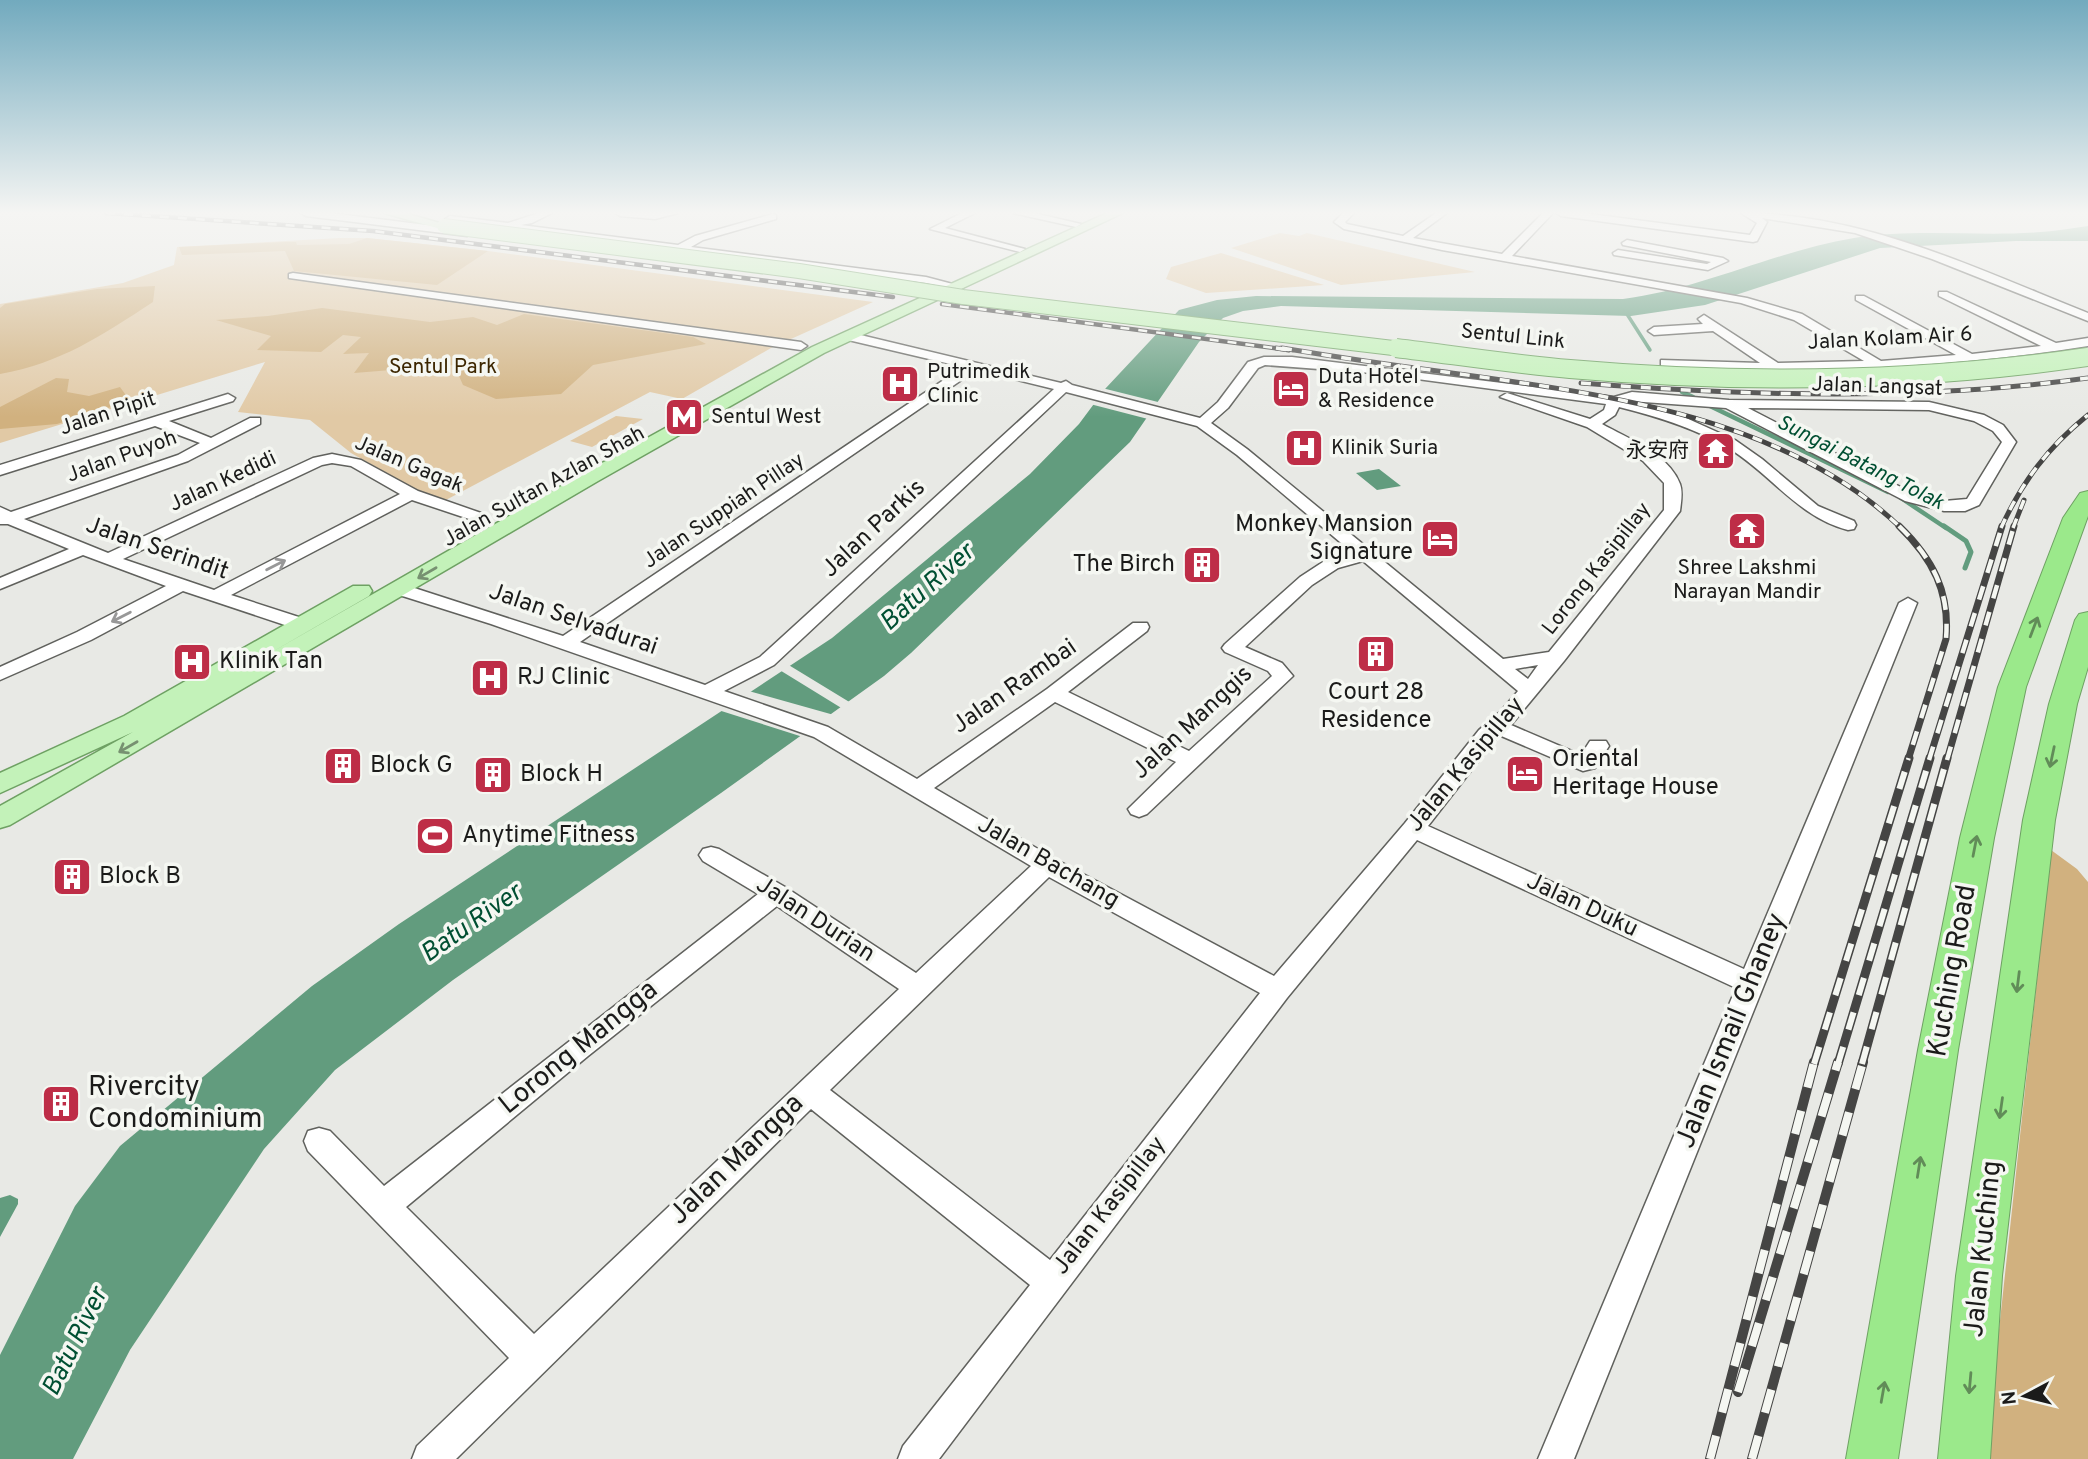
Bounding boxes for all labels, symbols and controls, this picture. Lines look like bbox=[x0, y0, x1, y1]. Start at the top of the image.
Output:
street label: Sentul Link bbox=[1459, 318, 1567, 356]
street label: Jalan Kolam Air 6 bbox=[1807, 321, 1973, 357]
park label: Sentul Park bbox=[389, 354, 497, 381]
place label: Putrimedik Clinic bbox=[927, 359, 1030, 410]
hospital icon: Putrimedik Clinic bbox=[879, 363, 921, 405]
place label: Duta Hotel & Residence bbox=[1318, 364, 1434, 415]
hotel icon: Duta Hotel & Residence bbox=[1270, 368, 1312, 410]
street label: Jalan Langsat bbox=[1811, 371, 1943, 403]
street label: Jalan Pipit bbox=[56, 386, 160, 442]
metro station icon: Sentul West bbox=[663, 396, 705, 438]
place label: Sentul West bbox=[711, 404, 821, 431]
water label: Sungai Batang Tolak bbox=[1772, 409, 1948, 517]
street label: Jalan Sultan Azlan Shah bbox=[438, 420, 650, 554]
street label: Jalan Puyoh bbox=[63, 425, 181, 489]
hospital icon: Klinik Suria bbox=[1283, 427, 1325, 469]
street label: Jalan Gagak bbox=[350, 430, 468, 500]
temple icon: 永安府 bbox=[1695, 430, 1737, 472]
place label: Klinik Suria bbox=[1331, 435, 1438, 462]
place label: 永安府 bbox=[1626, 438, 1689, 465]
street label: Jalan Kedidi bbox=[165, 445, 281, 519]
street label: Jalan Suppiah Pillay bbox=[638, 447, 810, 575]
street label: Jalan Parkis bbox=[816, 473, 932, 585]
street label: Lorong Kasipillay bbox=[1537, 497, 1657, 641]
place label: Monkey Mansion Signature bbox=[1235, 510, 1413, 568]
temple icon: Shree Lakshmi Narayan Mandir bbox=[1726, 510, 1768, 552]
street label: Jalan Serindit bbox=[82, 511, 232, 587]
hotel icon: Monkey Mansion Signature bbox=[1419, 518, 1461, 560]
water label: Batu River bbox=[874, 535, 984, 639]
building icon: The Birch bbox=[1181, 544, 1223, 586]
place label: The Birch bbox=[1072, 550, 1175, 580]
place label: Shree Lakshmi Narayan Mandir bbox=[1673, 555, 1821, 606]
one-way arrow bbox=[265, 557, 286, 571]
one-way arrow bbox=[418, 566, 438, 580]
street label: Jalan Selvadurai bbox=[485, 577, 661, 663]
one-way arrow bbox=[111, 611, 131, 625]
one-way arrow bbox=[2029, 617, 2042, 639]
street label: Jalan Rambai bbox=[947, 633, 1083, 741]
building icon: Court 28 Residence bbox=[1355, 633, 1397, 675]
hospital icon: Klinik Tan bbox=[171, 641, 213, 683]
place label: Klinik Tan bbox=[219, 647, 323, 677]
hospital icon: RJ Clinic bbox=[469, 657, 511, 699]
street label: Jalan Manggis bbox=[1127, 660, 1259, 786]
place label: RJ Clinic bbox=[517, 663, 610, 693]
place label: Court 28 Residence bbox=[1320, 678, 1432, 736]
street label: Jalan Kasipillay bbox=[1401, 691, 1531, 839]
one-way arrow bbox=[119, 740, 139, 754]
building icon: Block G bbox=[322, 745, 364, 787]
place label: Oriental Heritage House bbox=[1552, 745, 1719, 803]
one-way arrow bbox=[2044, 745, 2058, 768]
place label: Block G bbox=[370, 751, 453, 781]
hotel icon: Oriental Heritage House bbox=[1504, 753, 1546, 795]
building icon: Block H bbox=[472, 754, 514, 796]
place label: Block H bbox=[520, 760, 603, 790]
street label: Jalan Bachang bbox=[972, 810, 1124, 916]
sports icon: Anytime Fitness bbox=[414, 815, 456, 857]
place label: Anytime Fitness bbox=[462, 821, 635, 851]
one-way arrow bbox=[1969, 836, 1982, 858]
building icon: Block B bbox=[51, 856, 93, 898]
place label: Block B bbox=[99, 862, 181, 892]
street label: Jalan Duku bbox=[1521, 867, 1643, 945]
street label: Jalan Durian bbox=[750, 870, 880, 970]
water label: Batu River bbox=[415, 876, 531, 971]
street label: Kuching Road bbox=[1920, 882, 1986, 1060]
street label: Jalan Ismail Ghaney bbox=[1668, 908, 1796, 1154]
one-way arrow bbox=[2011, 970, 2024, 993]
street label: Lorong Mangga bbox=[492, 973, 666, 1123]
place label: Rivercity Condominium bbox=[88, 1070, 263, 1138]
building icon: Rivercity Condominium bbox=[40, 1083, 82, 1125]
street label: Jalan Mangga bbox=[662, 1087, 812, 1233]
one-way arrow bbox=[1994, 1096, 2007, 1119]
street label: Jalan Kasipillay bbox=[1047, 1131, 1173, 1281]
one-way arrow bbox=[1913, 1156, 1926, 1179]
street label: Jalan Kuching bbox=[1957, 1159, 2011, 1339]
water label: Batu River bbox=[36, 1281, 117, 1402]
north arrow bbox=[1990, 1361, 2060, 1431]
one-way arrow bbox=[1963, 1371, 1976, 1393]
one-way arrow bbox=[1877, 1381, 1890, 1404]
text: N bbox=[1997, 1390, 2023, 1406]

